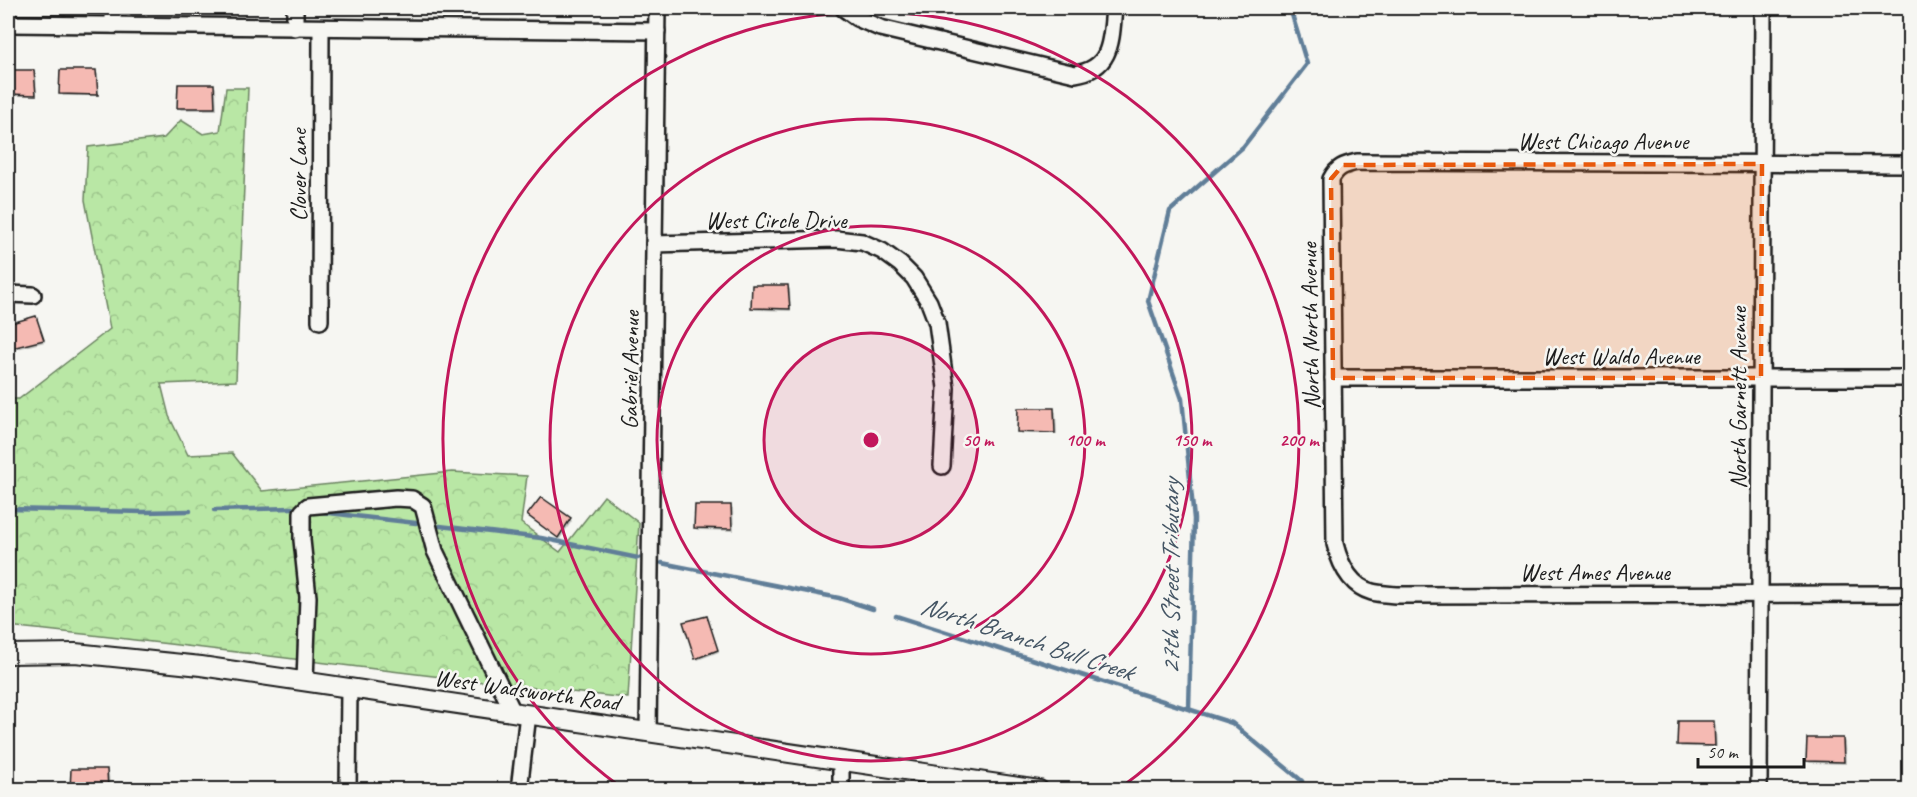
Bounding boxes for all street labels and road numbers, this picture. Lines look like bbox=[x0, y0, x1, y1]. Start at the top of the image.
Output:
street label: Clover Lane bbox=[283, 126, 313, 221]
street label: West Chicago Avenue bbox=[1518, 126, 1691, 156]
street label: West Circle Drive bbox=[705, 205, 849, 235]
street label: North North Avenue bbox=[1294, 240, 1326, 410]
street label: North Garnett Avenue bbox=[1723, 305, 1753, 489]
street label: Gabriel Avenue bbox=[614, 308, 646, 430]
street label: West Waldo Avenue bbox=[1542, 341, 1702, 371]
street label: West Ames Avenue bbox=[1520, 557, 1672, 587]
street label: West Wadsworth Road bbox=[433, 662, 625, 718]

